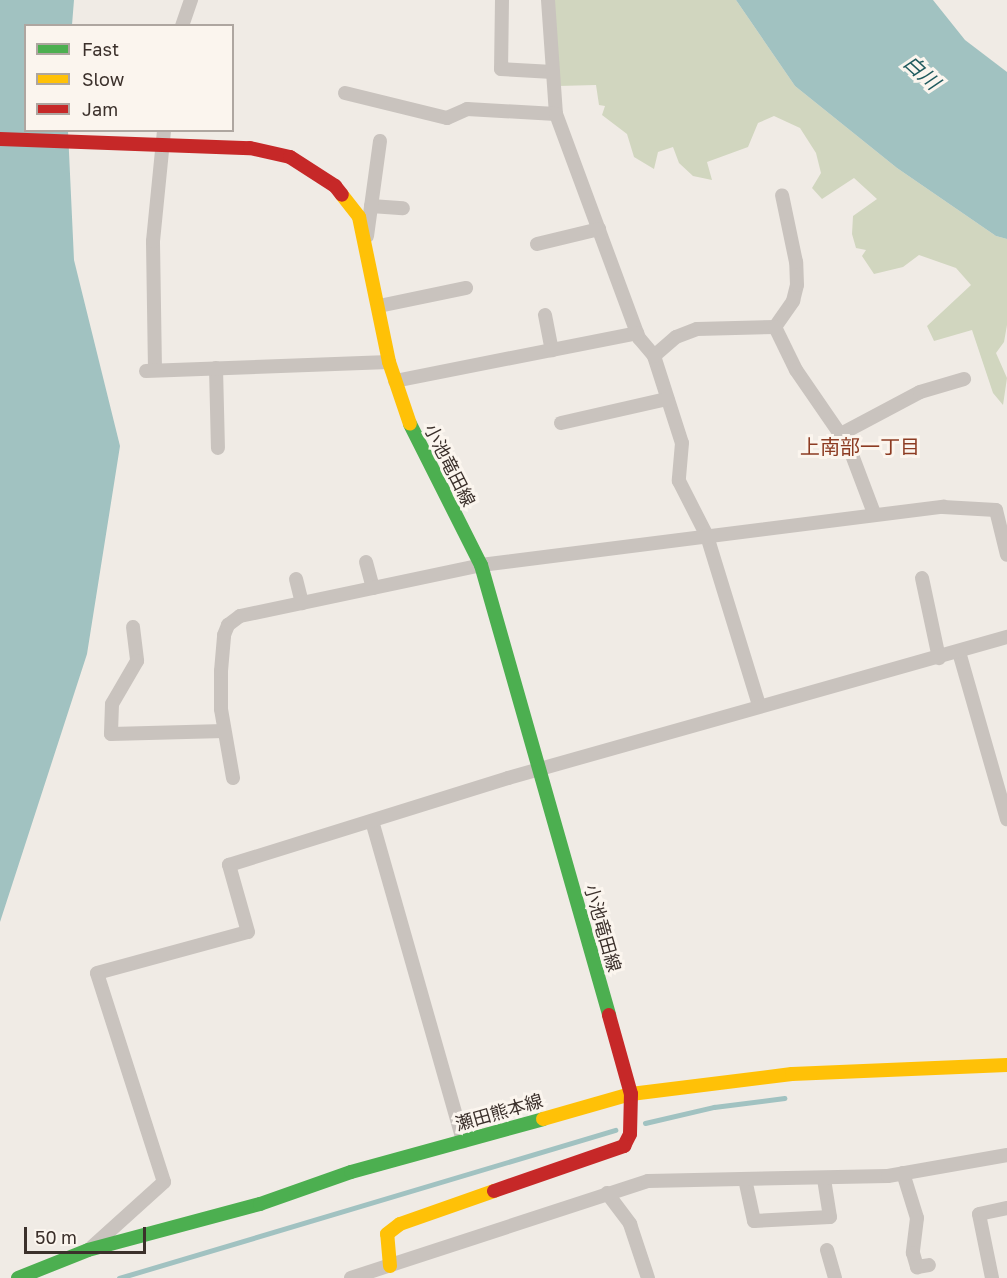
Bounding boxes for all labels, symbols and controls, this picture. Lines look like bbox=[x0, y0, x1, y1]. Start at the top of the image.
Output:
legend bbox=[24, 24, 234, 132]
text: Fast bbox=[82, 38, 119, 60]
water label: 白川 bbox=[899, 50, 945, 94]
text: Slow bbox=[82, 68, 124, 90]
text: Jam bbox=[82, 98, 118, 120]
street label: 小池竜田線 bbox=[420, 420, 480, 510]
district label: 上南部一丁目 bbox=[800, 434, 920, 458]
street label: 小池竜田線 bbox=[580, 882, 626, 974]
street label: 瀬田熊本線 bbox=[453, 1089, 545, 1135]
scale bar bbox=[27, 1215, 148, 1253]
text: 50 m bbox=[35, 1226, 77, 1248]

